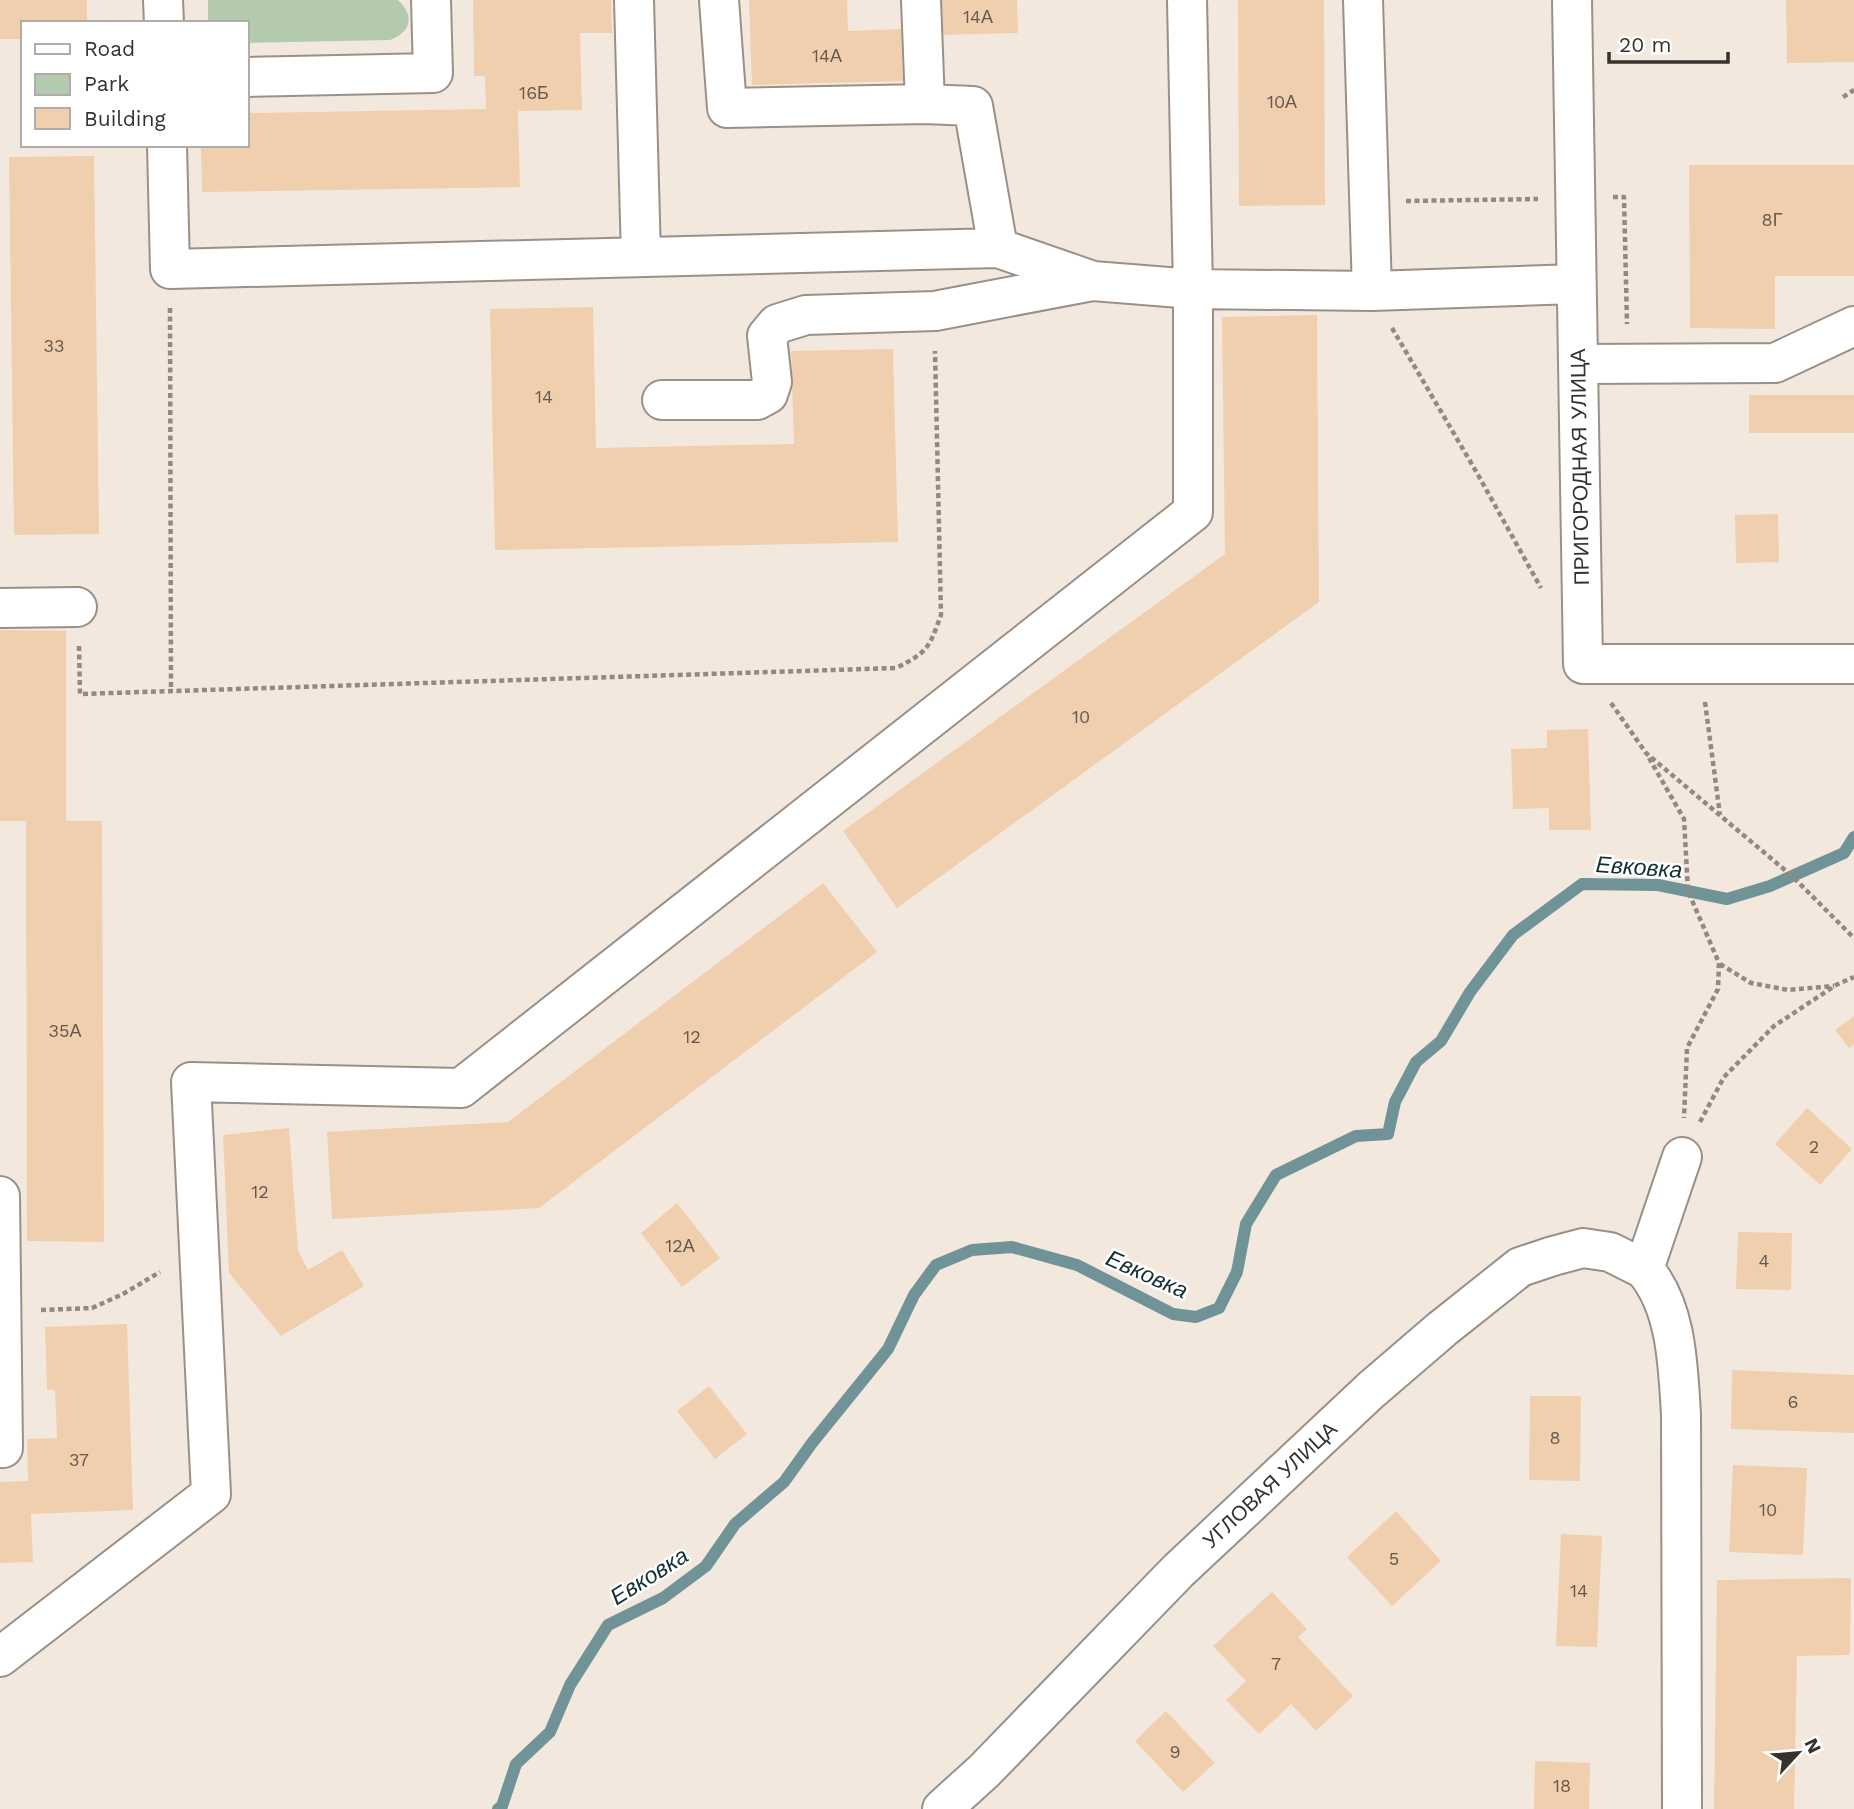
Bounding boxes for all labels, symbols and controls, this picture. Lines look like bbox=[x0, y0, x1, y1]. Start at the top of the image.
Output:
house number: 14А bbox=[963, 6, 993, 27]
legend bbox=[21, 21, 248, 147]
scale bar bbox=[1609, 21, 1728, 65]
text: 20 m bbox=[1619, 32, 1671, 57]
text: Road bbox=[84, 36, 135, 61]
house number: 14А bbox=[812, 45, 842, 66]
text: Park bbox=[84, 71, 129, 96]
house number: 16Б bbox=[519, 82, 549, 103]
house number: 10А bbox=[1267, 91, 1297, 112]
text: Building bbox=[84, 106, 166, 131]
house number: 8Г bbox=[1762, 209, 1783, 230]
house number: 33 bbox=[44, 335, 65, 356]
street label: ПРИГОРОДНАЯ УЛИЦА bbox=[1565, 348, 1594, 586]
house number: 14 bbox=[535, 386, 553, 407]
house number: 10 bbox=[1072, 706, 1090, 727]
water label: Евковка bbox=[1595, 851, 1683, 884]
house number: 35А bbox=[49, 1020, 81, 1041]
house number: 12 bbox=[683, 1026, 701, 1047]
house number: 2 bbox=[1809, 1136, 1819, 1157]
house number: 12 bbox=[251, 1181, 269, 1202]
house number: 12А bbox=[665, 1235, 695, 1256]
water label: Евковка bbox=[1102, 1245, 1192, 1304]
house number: 4 bbox=[1759, 1250, 1770, 1271]
house number: 6 bbox=[1788, 1391, 1798, 1412]
street label: УГЛОВАЯ УЛИЦА bbox=[1197, 1416, 1342, 1553]
house number: 8 bbox=[1549, 1427, 1561, 1448]
house number: 37 bbox=[69, 1449, 89, 1470]
house number: 10 bbox=[1759, 1499, 1777, 1520]
water label: Евковка bbox=[605, 1542, 693, 1611]
house number: 5 bbox=[1389, 1548, 1399, 1569]
house number: 14 bbox=[1570, 1580, 1588, 1601]
house number: 7 bbox=[1271, 1653, 1281, 1674]
north arrow bbox=[1763, 1718, 1833, 1788]
text: N bbox=[1799, 1734, 1826, 1757]
house number: 9 bbox=[1169, 1741, 1181, 1762]
house number: 18 bbox=[1553, 1775, 1571, 1796]

